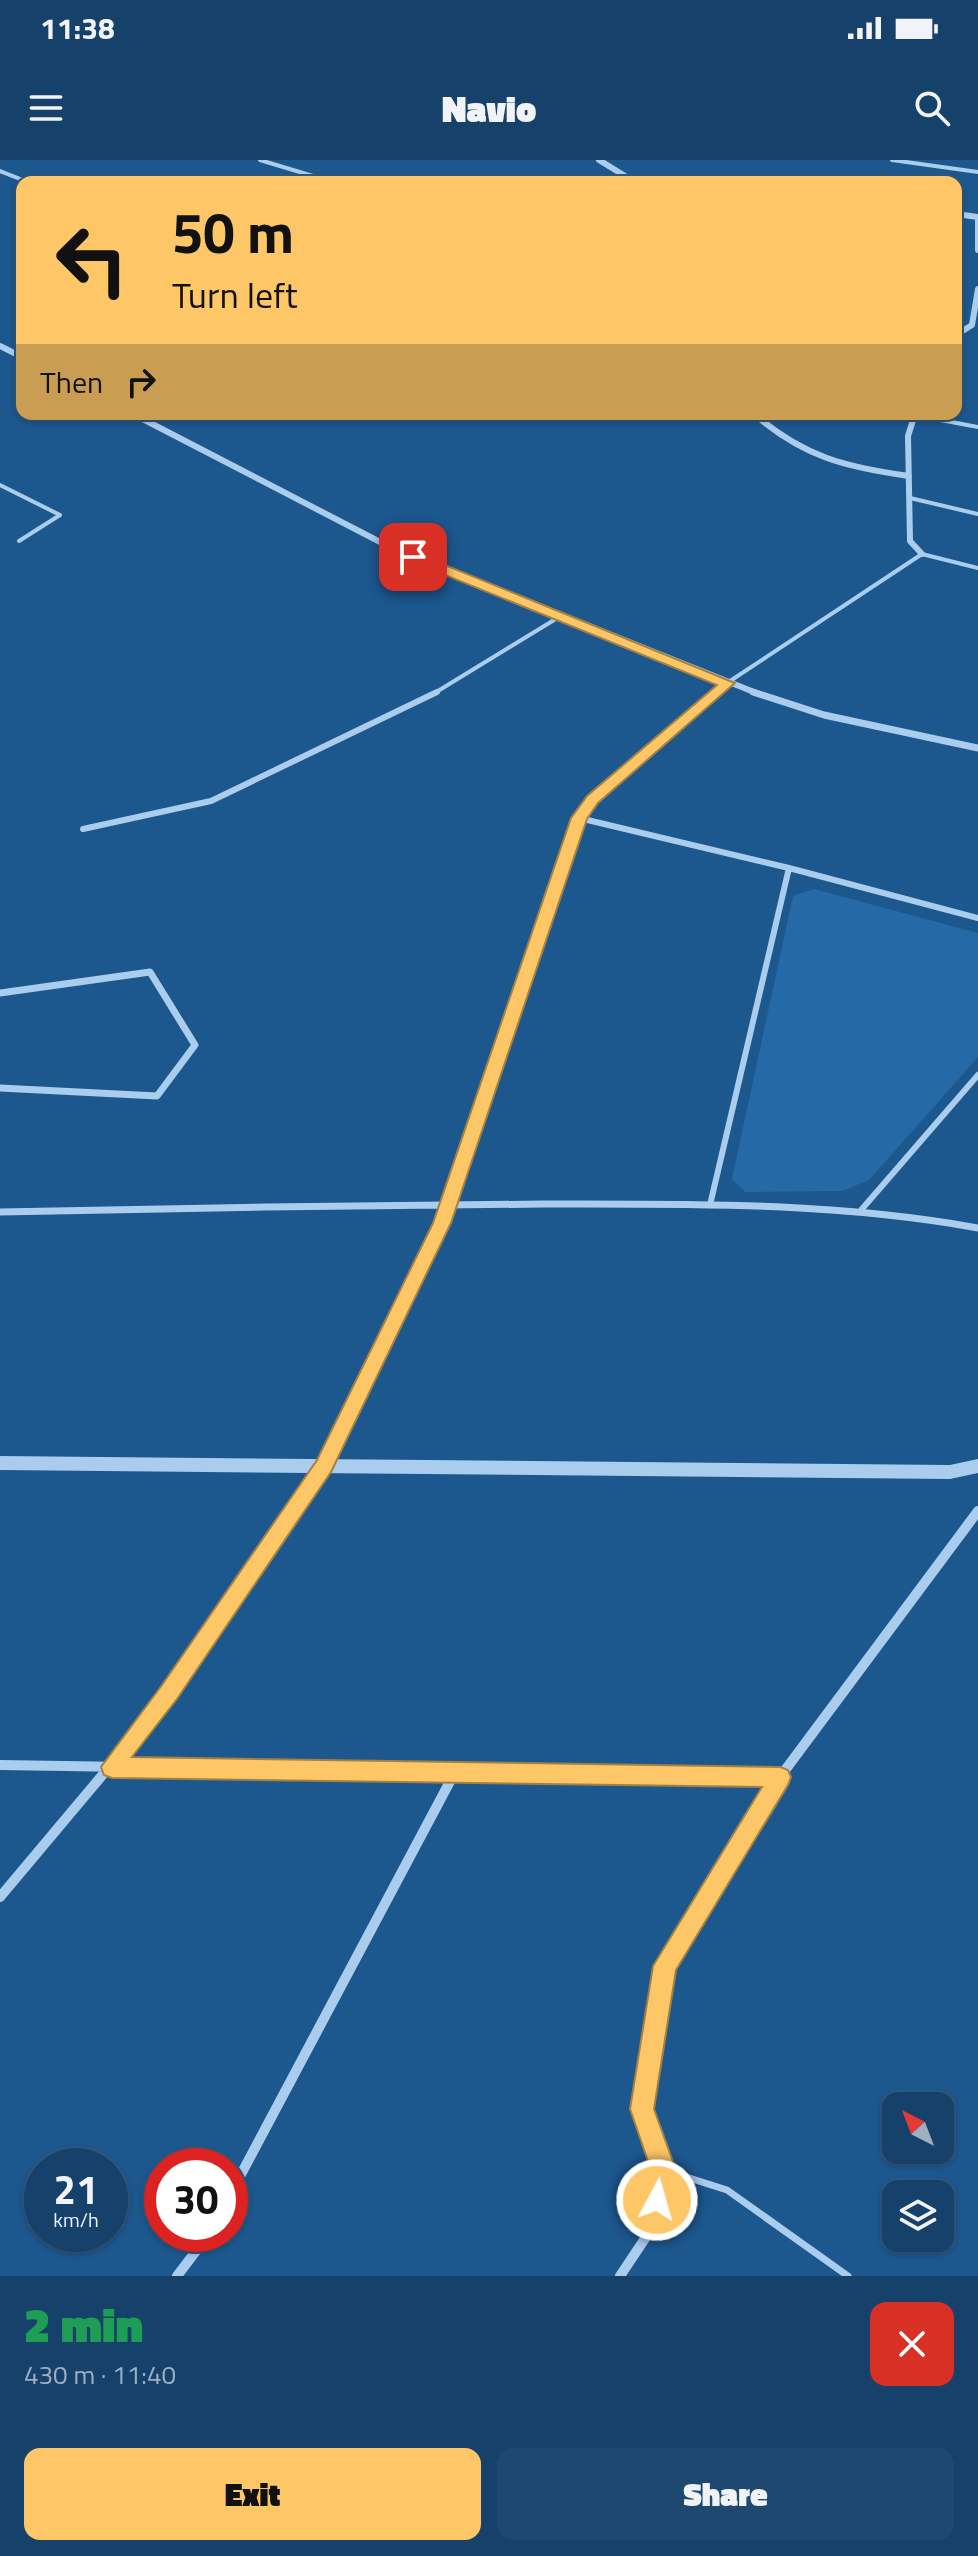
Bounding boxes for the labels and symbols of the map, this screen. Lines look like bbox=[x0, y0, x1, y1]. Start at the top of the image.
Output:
pin bbox=[379, 523, 447, 591]
north arrow bbox=[882, 2092, 954, 2164]
speed limit sign: 30 bbox=[144, 2148, 248, 2252]
position arrow bbox=[615, 2158, 699, 2242]

